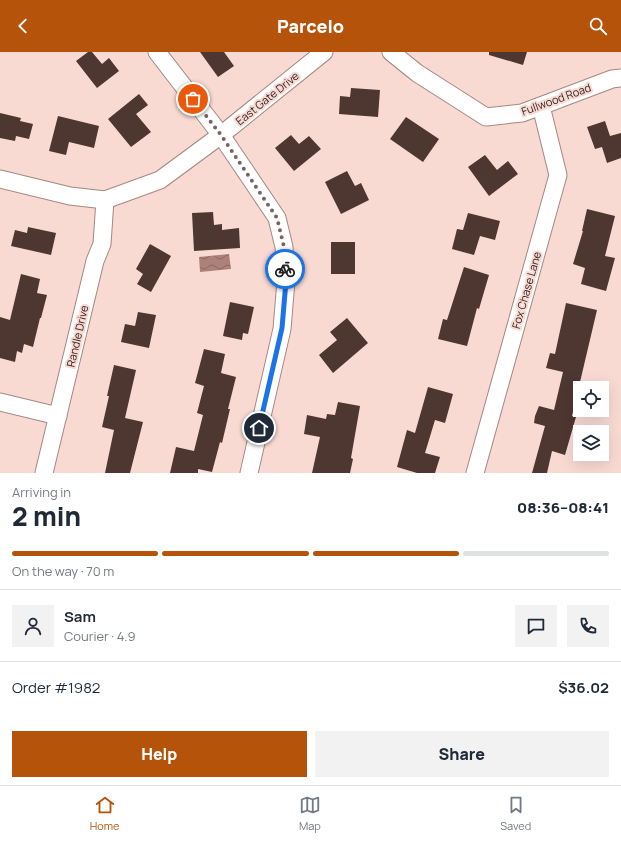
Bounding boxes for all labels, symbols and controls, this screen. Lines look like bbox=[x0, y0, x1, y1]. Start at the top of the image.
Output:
text: Parcelo bbox=[277, 14, 344, 38]
icon: back bbox=[12, 15, 34, 37]
icon: search bbox=[587, 15, 609, 37]
street label: East Gate Drive bbox=[232, 68, 302, 128]
street label: Fullwood Road bbox=[519, 79, 593, 119]
pin bbox=[176, 82, 210, 116]
icon: bag bbox=[182, 88, 204, 110]
courier bbox=[265, 249, 305, 289]
street label: Fox Chase Lane bbox=[508, 249, 544, 330]
icon: bike bbox=[274, 258, 296, 280]
street label: Randle Drive bbox=[63, 303, 92, 368]
map controls bbox=[573, 381, 609, 461]
button: locate bbox=[573, 381, 609, 417]
pin bbox=[242, 411, 276, 445]
icon: home bbox=[248, 417, 270, 439]
button: layers bbox=[573, 425, 609, 461]
text: Arriving in bbox=[12, 483, 71, 501]
text: 08:36–08:41 bbox=[517, 497, 609, 518]
text: 2 min bbox=[12, 498, 81, 534]
text: On the way · 70 m bbox=[12, 562, 114, 580]
button: person bbox=[12, 605, 54, 647]
button: chat bbox=[515, 605, 557, 647]
button: phone bbox=[567, 605, 609, 647]
text: Sam bbox=[64, 606, 96, 627]
text: Courier · 4.9 bbox=[64, 627, 136, 645]
text: Order #1982 bbox=[12, 677, 100, 698]
text: $36.02 bbox=[558, 677, 609, 698]
button: Help bbox=[12, 731, 307, 777]
button: Share bbox=[315, 731, 609, 777]
tab: Home bbox=[90, 794, 119, 833]
tab: Map bbox=[299, 794, 321, 833]
tab: Saved bbox=[500, 794, 531, 833]

